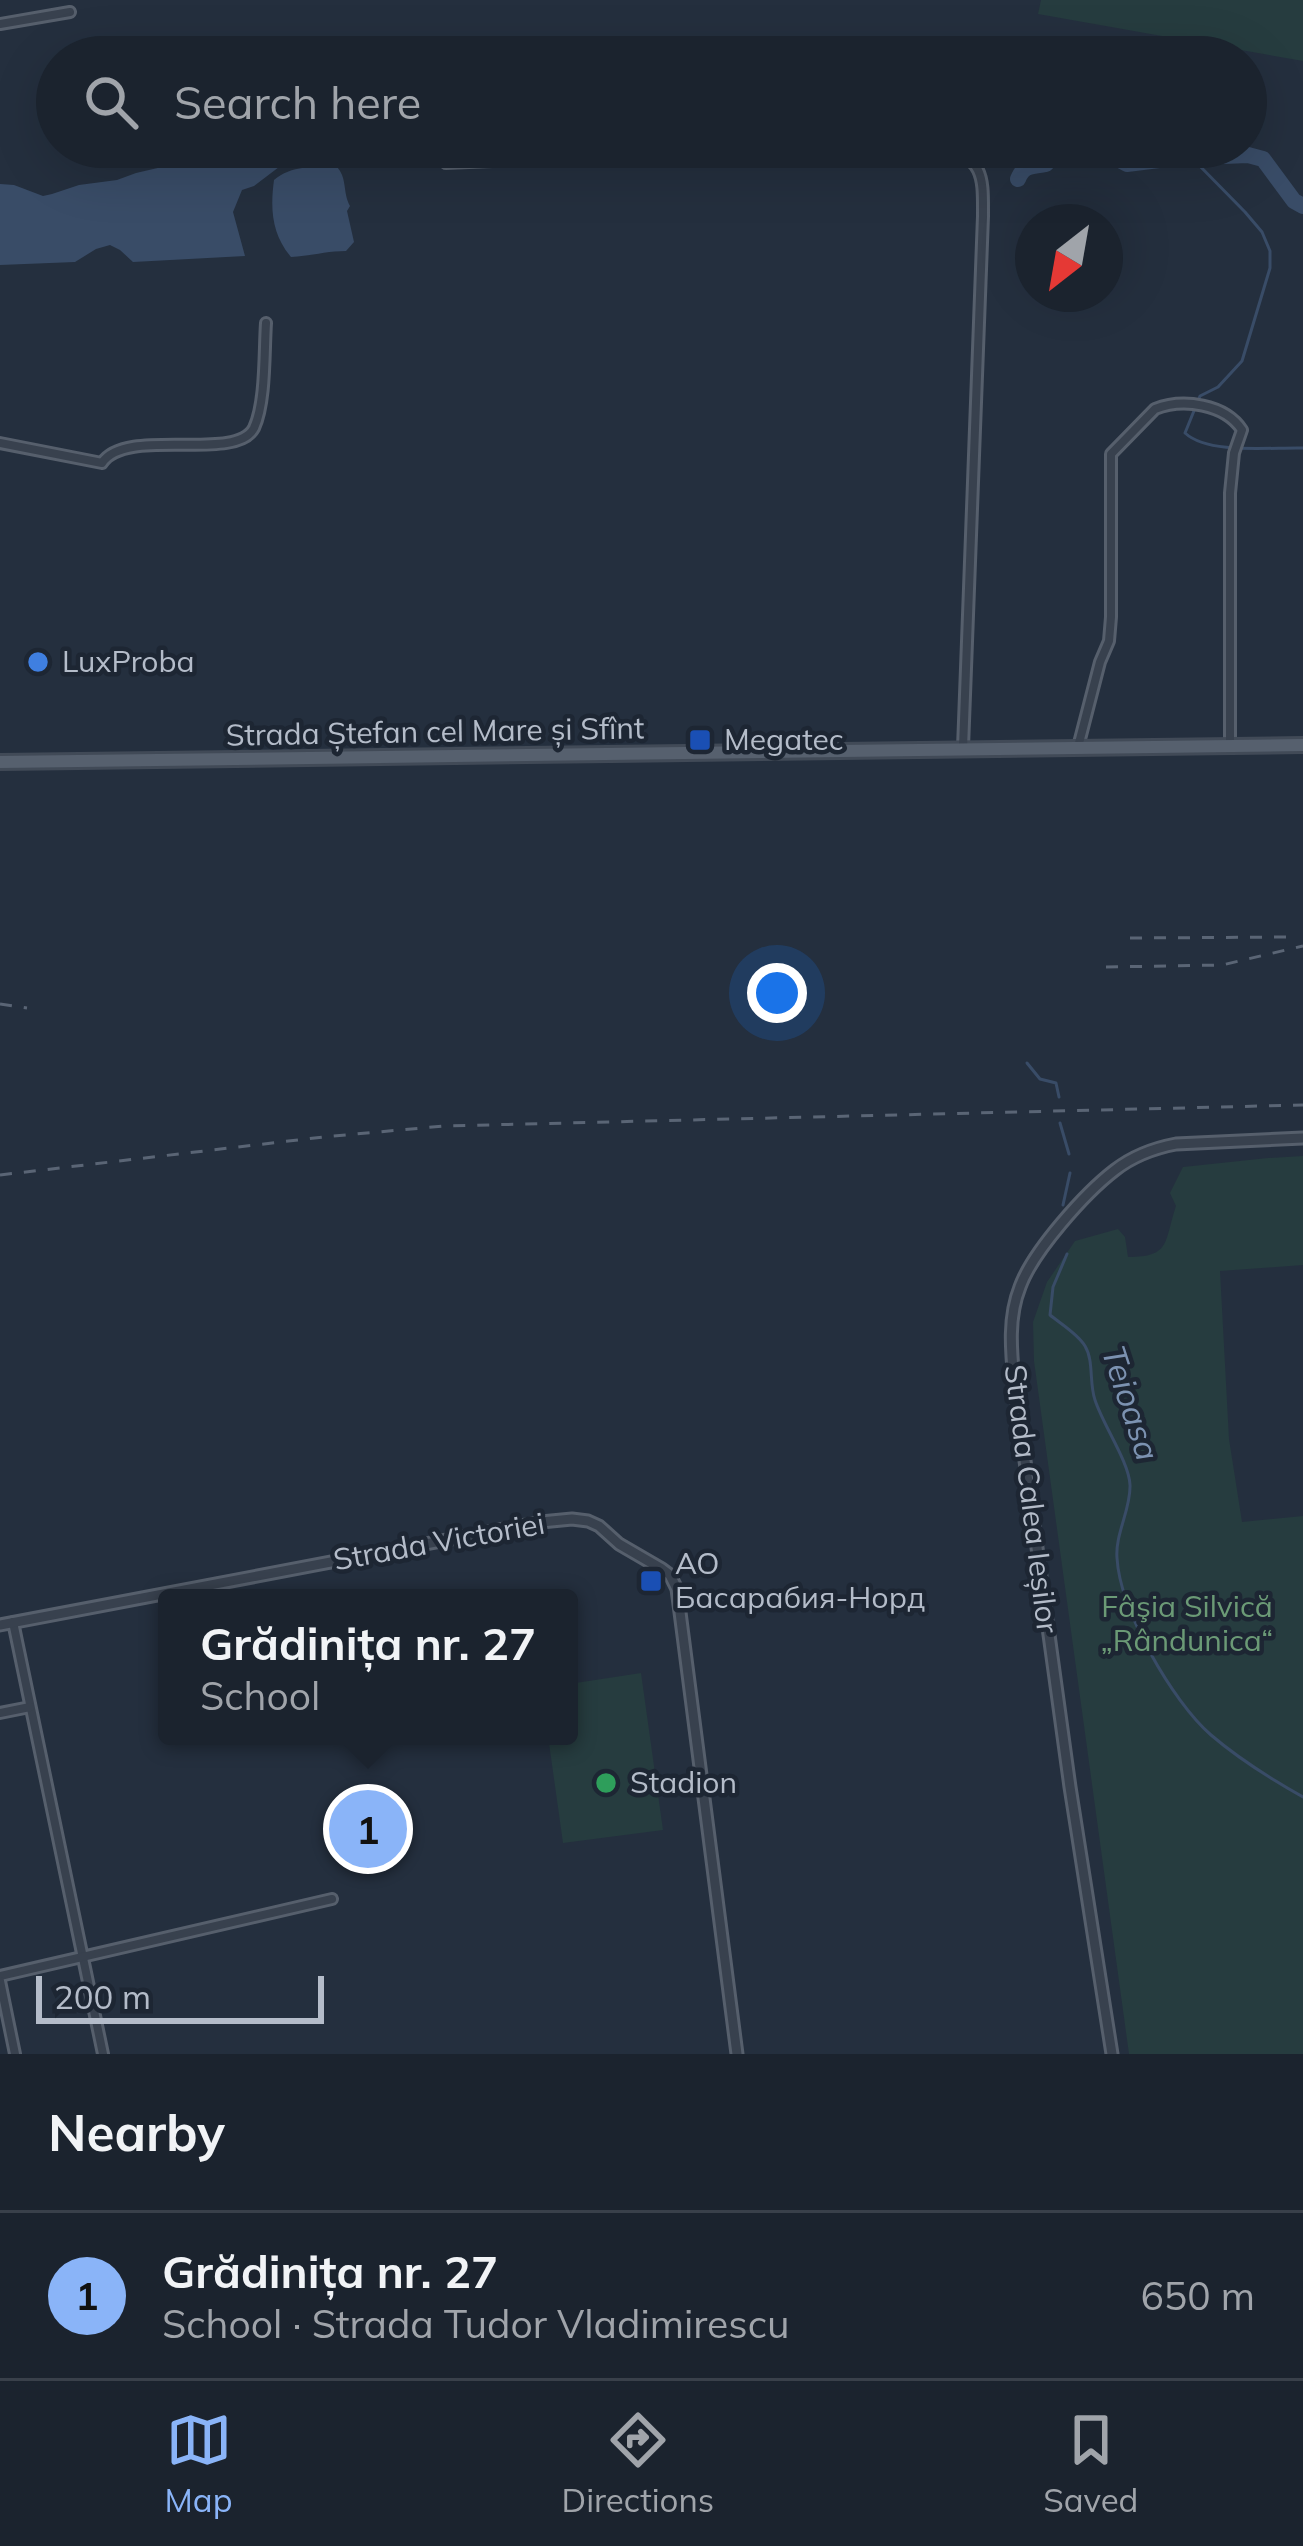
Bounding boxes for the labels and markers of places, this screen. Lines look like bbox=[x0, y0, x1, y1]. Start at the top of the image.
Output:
place label: LuxProba bbox=[62, 642, 194, 680]
marker: LuxProba bbox=[25, 649, 51, 675]
place label: Megatec bbox=[724, 720, 844, 758]
marker: Megatec bbox=[687, 727, 713, 753]
place label: АО Басарабия-Норд bbox=[675, 1544, 925, 1616]
marker: АО Басарабия-Норд bbox=[638, 1568, 664, 1594]
place label: Stadion bbox=[630, 1763, 737, 1801]
marker: Stadion bbox=[593, 1770, 619, 1796]
pin: 1 bbox=[329, 1784, 407, 1874]

